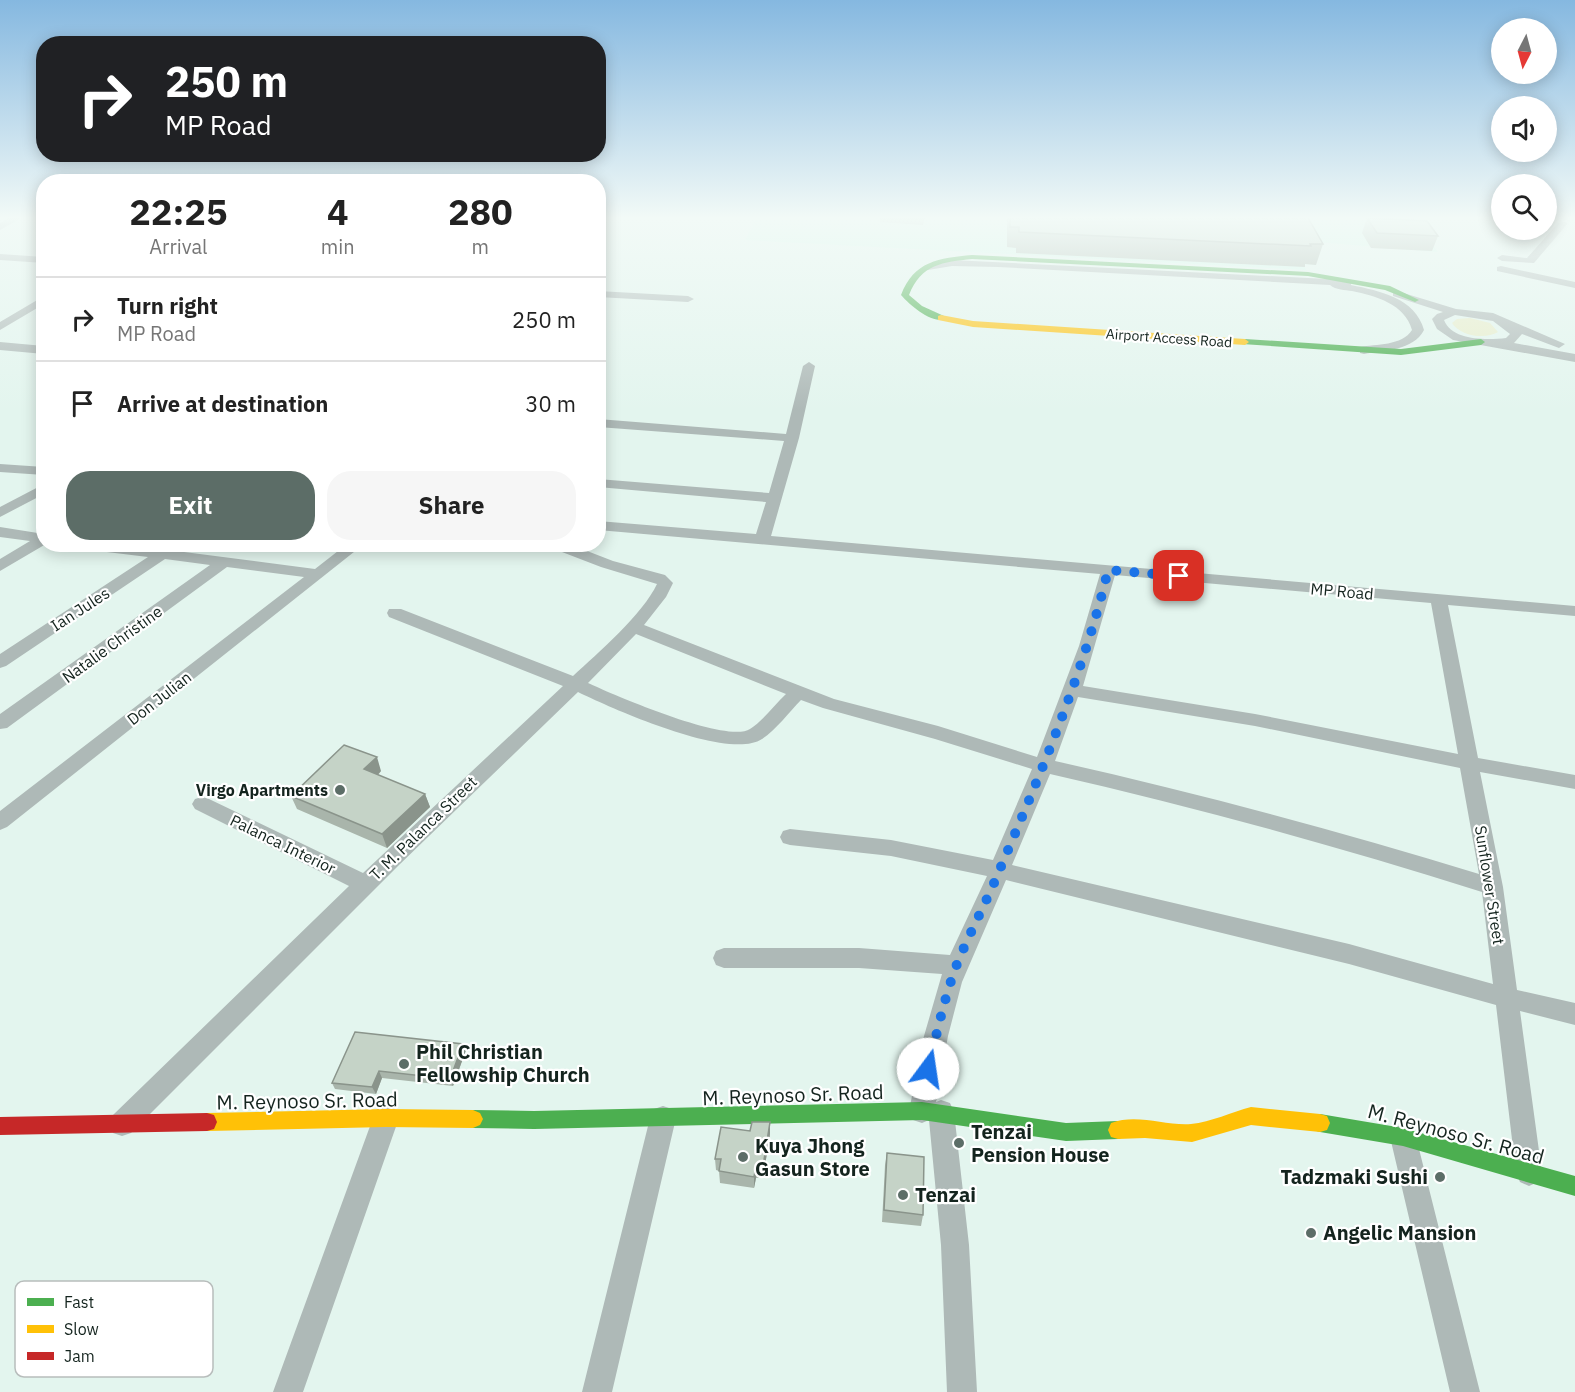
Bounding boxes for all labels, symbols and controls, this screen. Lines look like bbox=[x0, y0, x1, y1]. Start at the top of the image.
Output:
north arrow bbox=[1491, 18, 1557, 84]
map controls bbox=[1491, 18, 1557, 240]
text: 250 m bbox=[165, 54, 288, 109]
icon: right bbox=[66, 60, 144, 138]
button: sound bbox=[1491, 96, 1557, 162]
text: MP Road bbox=[165, 107, 272, 142]
button: search bbox=[1491, 174, 1557, 240]
text: 22:25 bbox=[129, 188, 228, 235]
text: 4 bbox=[327, 188, 349, 235]
text: 280 bbox=[448, 188, 513, 235]
text: Arrival bbox=[149, 233, 208, 260]
text: min bbox=[321, 233, 355, 260]
text: m bbox=[472, 233, 489, 260]
text: Turn right bbox=[117, 291, 218, 320]
icon: right bbox=[66, 303, 99, 336]
text: 250 m bbox=[512, 305, 576, 334]
text: MP Road bbox=[117, 320, 196, 347]
street label: Airport Access Road bbox=[1105, 325, 1233, 351]
icon: arrive bbox=[66, 387, 99, 420]
text: Arrive at destination bbox=[117, 389, 328, 418]
text: 30 m bbox=[525, 389, 576, 418]
button: Exit bbox=[66, 471, 315, 540]
button: Share bbox=[327, 471, 576, 540]
pin bbox=[1153, 550, 1204, 601]
icon: arrive bbox=[1162, 559, 1195, 592]
street label: MP Road bbox=[1310, 578, 1374, 604]
street label: Ian Jules bbox=[47, 583, 113, 635]
street label: Natalie Christine bbox=[58, 601, 166, 687]
street label: Don Julian bbox=[123, 667, 195, 729]
street label: T. M. Palanca Street bbox=[365, 772, 481, 884]
place label: Virgo Apartments bbox=[196, 780, 328, 800]
marker: Virgo Apartments bbox=[333, 783, 347, 797]
street label: Palanca Interior bbox=[227, 810, 339, 878]
street label: Sunflower Street bbox=[1471, 824, 1509, 946]
position arrow bbox=[896, 1037, 960, 1101]
place label: Phil Christian Fellowship Church bbox=[416, 1038, 590, 1088]
marker: Phil Christian Fellowship Church bbox=[397, 1057, 411, 1071]
street label: M. Reynoso Sr. Road bbox=[702, 1078, 884, 1111]
street label: M. Reynoso Sr. Road bbox=[216, 1085, 398, 1116]
street label: M. Reynoso Sr. Road bbox=[1365, 1097, 1547, 1170]
place label: Tenzai Pension House bbox=[971, 1118, 1110, 1168]
place label: Kuya Jhong Gasun Store bbox=[755, 1132, 870, 1182]
marker: Tenzai Pension House bbox=[952, 1136, 966, 1150]
marker: Kuya Jhong Gasun Store bbox=[736, 1150, 750, 1164]
place label: Tadzmaki Sushi bbox=[1280, 1163, 1428, 1190]
marker: Tadzmaki Sushi bbox=[1433, 1170, 1447, 1184]
place label: Tenzai bbox=[915, 1181, 976, 1208]
marker: Tenzai bbox=[896, 1188, 910, 1202]
place label: Angelic Mansion bbox=[1323, 1219, 1476, 1246]
marker: Angelic Mansion bbox=[1304, 1226, 1318, 1240]
legend bbox=[15, 1281, 213, 1377]
text: Fast bbox=[64, 1292, 94, 1312]
text: Slow bbox=[64, 1319, 99, 1339]
text: Jam bbox=[64, 1346, 95, 1366]

